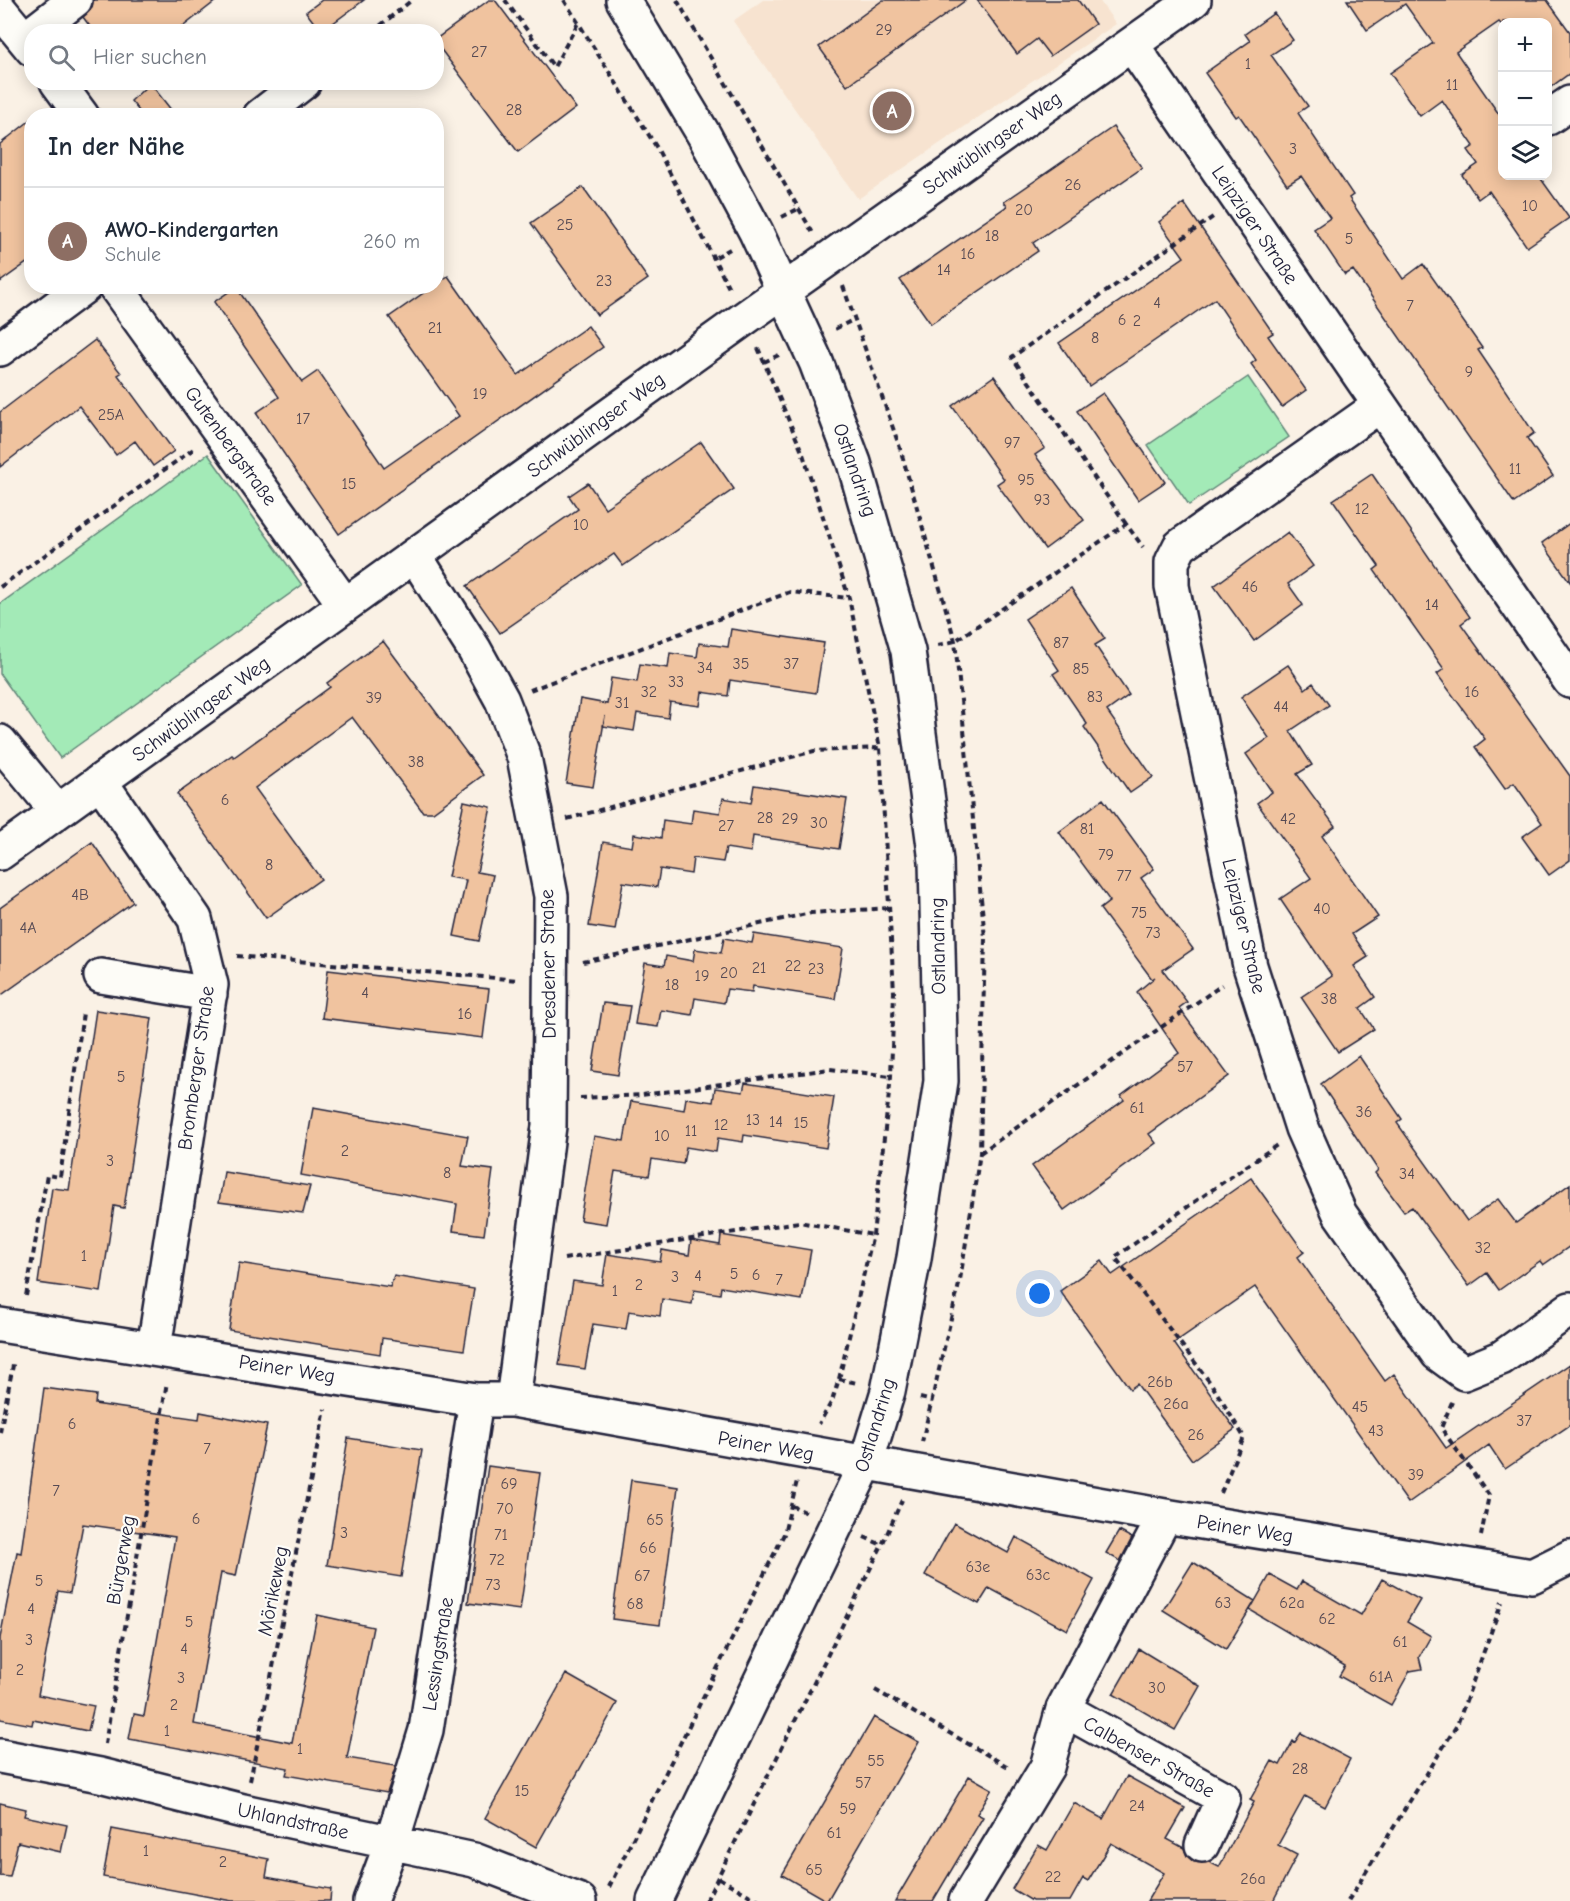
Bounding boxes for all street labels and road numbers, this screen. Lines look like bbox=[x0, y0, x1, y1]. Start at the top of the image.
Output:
street label: Schwüblingser Weg bbox=[918, 86, 1066, 200]
street label: Leipziger Straße bbox=[1207, 161, 1303, 289]
street label: Schwüblingser Weg bbox=[523, 367, 669, 483]
street label: Gutenbergstraße bbox=[180, 382, 282, 510]
street label: Ostlandring bbox=[828, 420, 882, 520]
street label: Schwüblingser Weg bbox=[128, 651, 274, 767]
street label: Leipziger Straße bbox=[1217, 856, 1271, 996]
street label: Dresdener Straße bbox=[535, 889, 561, 1039]
street label: Ostlandring bbox=[926, 897, 950, 995]
street label: Bromberger Straße bbox=[173, 984, 219, 1152]
street label: Peiner Weg bbox=[237, 1350, 337, 1388]
street label: Ostlandring bbox=[850, 1375, 900, 1475]
street label: Peiner Weg bbox=[716, 1426, 816, 1466]
street label: Peiner Weg bbox=[1195, 1510, 1295, 1548]
street label: Bürgerweg bbox=[102, 1513, 140, 1607]
street label: Mörikeweg bbox=[253, 1544, 293, 1638]
street label: Lessingstraße bbox=[418, 1595, 458, 1713]
street label: Calbenser Straße bbox=[1079, 1711, 1219, 1803]
street label: Uhlandstraße bbox=[235, 1798, 351, 1844]

